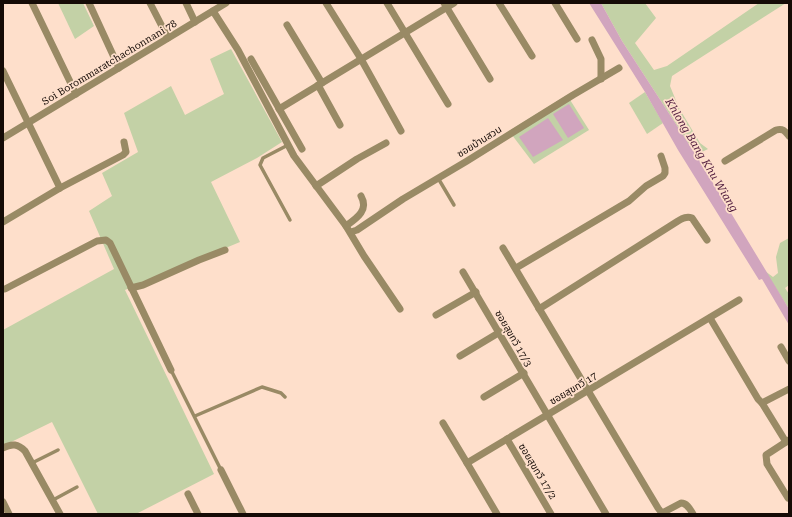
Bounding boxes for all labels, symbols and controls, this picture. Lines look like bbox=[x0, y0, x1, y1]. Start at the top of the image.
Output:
street label: Soi Borommaratchachonnani 78 bbox=[40, 18, 179, 107]
water label: Khlong Bang Khu Wiang bbox=[662, 95, 741, 215]
street label: ซอยบ้านสวน bbox=[455, 123, 503, 159]
street label: ซอยสุขทวี 17/3 bbox=[492, 308, 534, 369]
street label: ซอยสุขทวี 17 bbox=[548, 370, 600, 408]
street label: ซอยสุขทวี 17/2 bbox=[516, 441, 559, 502]

